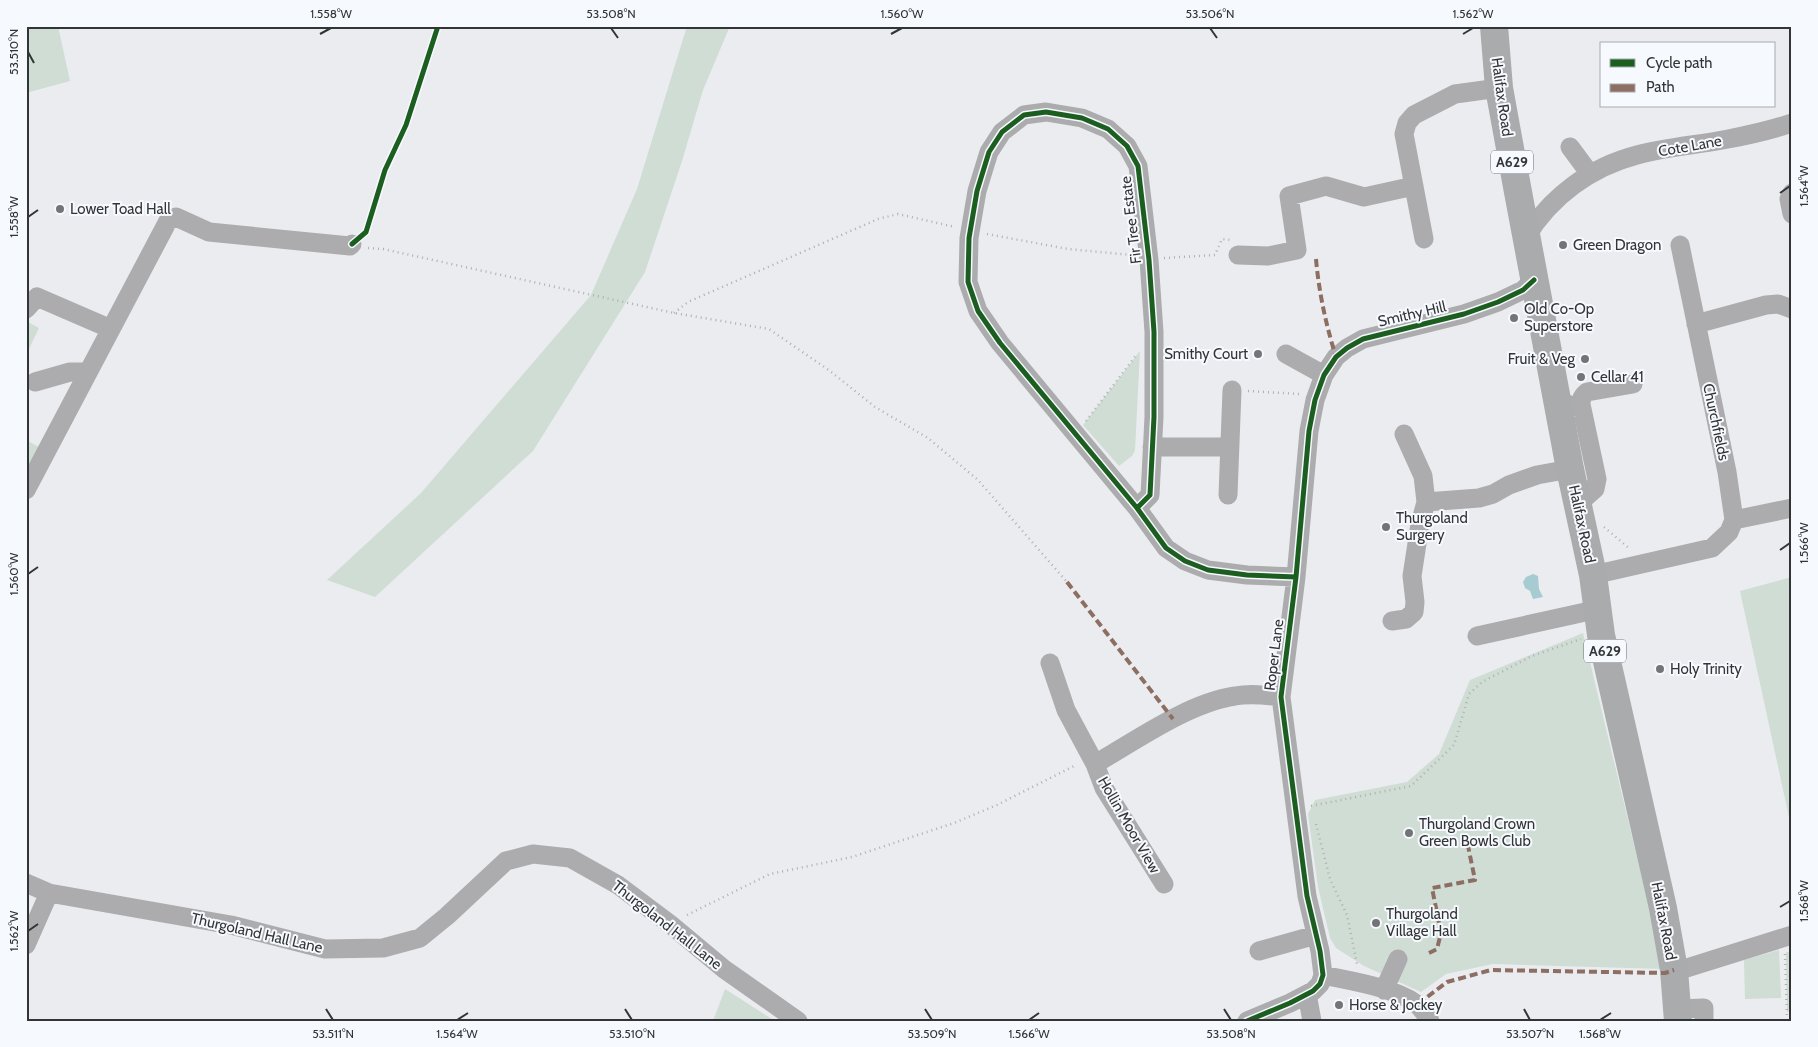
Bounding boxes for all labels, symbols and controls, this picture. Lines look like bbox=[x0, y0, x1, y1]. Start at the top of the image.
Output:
text: 1.558°W bbox=[310, 6, 352, 21]
text: 53.508°N bbox=[586, 6, 636, 21]
text: 1.560°W bbox=[881, 6, 924, 21]
text: 53.506°N bbox=[1186, 6, 1234, 21]
text: 1.562°W bbox=[1453, 6, 1494, 21]
text: 53.510°N bbox=[6, 29, 21, 75]
legend bbox=[1600, 42, 1776, 108]
text: Cycle path bbox=[1646, 54, 1712, 72]
street label: Halifax Road bbox=[1488, 56, 1516, 138]
text: Path bbox=[1646, 78, 1675, 96]
street label: Cote Lane bbox=[1657, 132, 1723, 160]
road number: A629 bbox=[1491, 150, 1533, 173]
text: 1.564°W bbox=[1796, 165, 1811, 207]
street label: Fir Tree Estate bbox=[1117, 175, 1145, 265]
text: 1.558°W bbox=[6, 196, 21, 238]
place label: Lower Toad Hall bbox=[70, 200, 171, 218]
marker: Lower Toad Hall bbox=[54, 203, 66, 215]
place label: Green Dragon bbox=[1573, 236, 1661, 254]
marker: Green Dragon bbox=[1557, 239, 1569, 251]
street label: Smithy Hill bbox=[1376, 297, 1448, 331]
place label: Old Co-Op Superstore bbox=[1524, 300, 1594, 335]
marker: Old Co-Op Superstore bbox=[1508, 312, 1520, 324]
place label: Smithy Court bbox=[1164, 345, 1248, 363]
marker: Smithy Court bbox=[1252, 348, 1264, 360]
place label: Fruit & Veg bbox=[1508, 350, 1576, 368]
marker: Fruit & Veg bbox=[1579, 353, 1591, 365]
place label: Cellar 41 bbox=[1591, 368, 1644, 386]
marker: Cellar 41 bbox=[1575, 371, 1587, 383]
street label: Churchfields bbox=[1699, 382, 1733, 462]
street label: Halifax Road bbox=[1565, 483, 1599, 565]
place label: Thurgoland Surgery bbox=[1396, 509, 1468, 544]
marker: Thurgoland Surgery bbox=[1380, 521, 1392, 533]
text: 1.566°W bbox=[1796, 522, 1811, 564]
text: 1.560°W bbox=[6, 552, 21, 595]
street label: Roper Lane bbox=[1261, 618, 1287, 692]
road number: A629 bbox=[1584, 640, 1626, 662]
place label: Holy Trinity bbox=[1670, 660, 1742, 678]
marker: Holy Trinity bbox=[1654, 663, 1666, 675]
street label: Hollin Moor View bbox=[1094, 773, 1164, 877]
place label: Thurgoland Crown Green Bowls Club bbox=[1419, 815, 1535, 850]
marker: Thurgoland Crown Green Bowls Club bbox=[1403, 827, 1415, 839]
street label: Thurgoland Hall Lane bbox=[609, 877, 726, 974]
text: 1.568°W bbox=[1796, 879, 1811, 922]
street label: Halifax Road bbox=[1648, 880, 1680, 962]
place label: Thurgoland Village Hall bbox=[1386, 905, 1458, 940]
street label: Thurgoland Hall Lane bbox=[190, 909, 325, 957]
text: 1.562°W bbox=[6, 910, 21, 951]
marker: Thurgoland Village Hall bbox=[1370, 917, 1382, 929]
place label: Horse & Jockey bbox=[1349, 996, 1443, 1014]
marker: Horse & Jockey bbox=[1333, 999, 1345, 1011]
text: 53.511°N bbox=[312, 1026, 354, 1041]
text: 1.564°W bbox=[436, 1026, 478, 1041]
text: 53.510°N bbox=[609, 1026, 655, 1041]
text: 53.509°N bbox=[907, 1026, 957, 1041]
text: 1.566°W bbox=[1008, 1026, 1050, 1041]
text: 53.508°N bbox=[1206, 1026, 1256, 1041]
text: 53.507°N bbox=[1506, 1026, 1554, 1041]
text: 1.568°W bbox=[1579, 1026, 1622, 1041]

